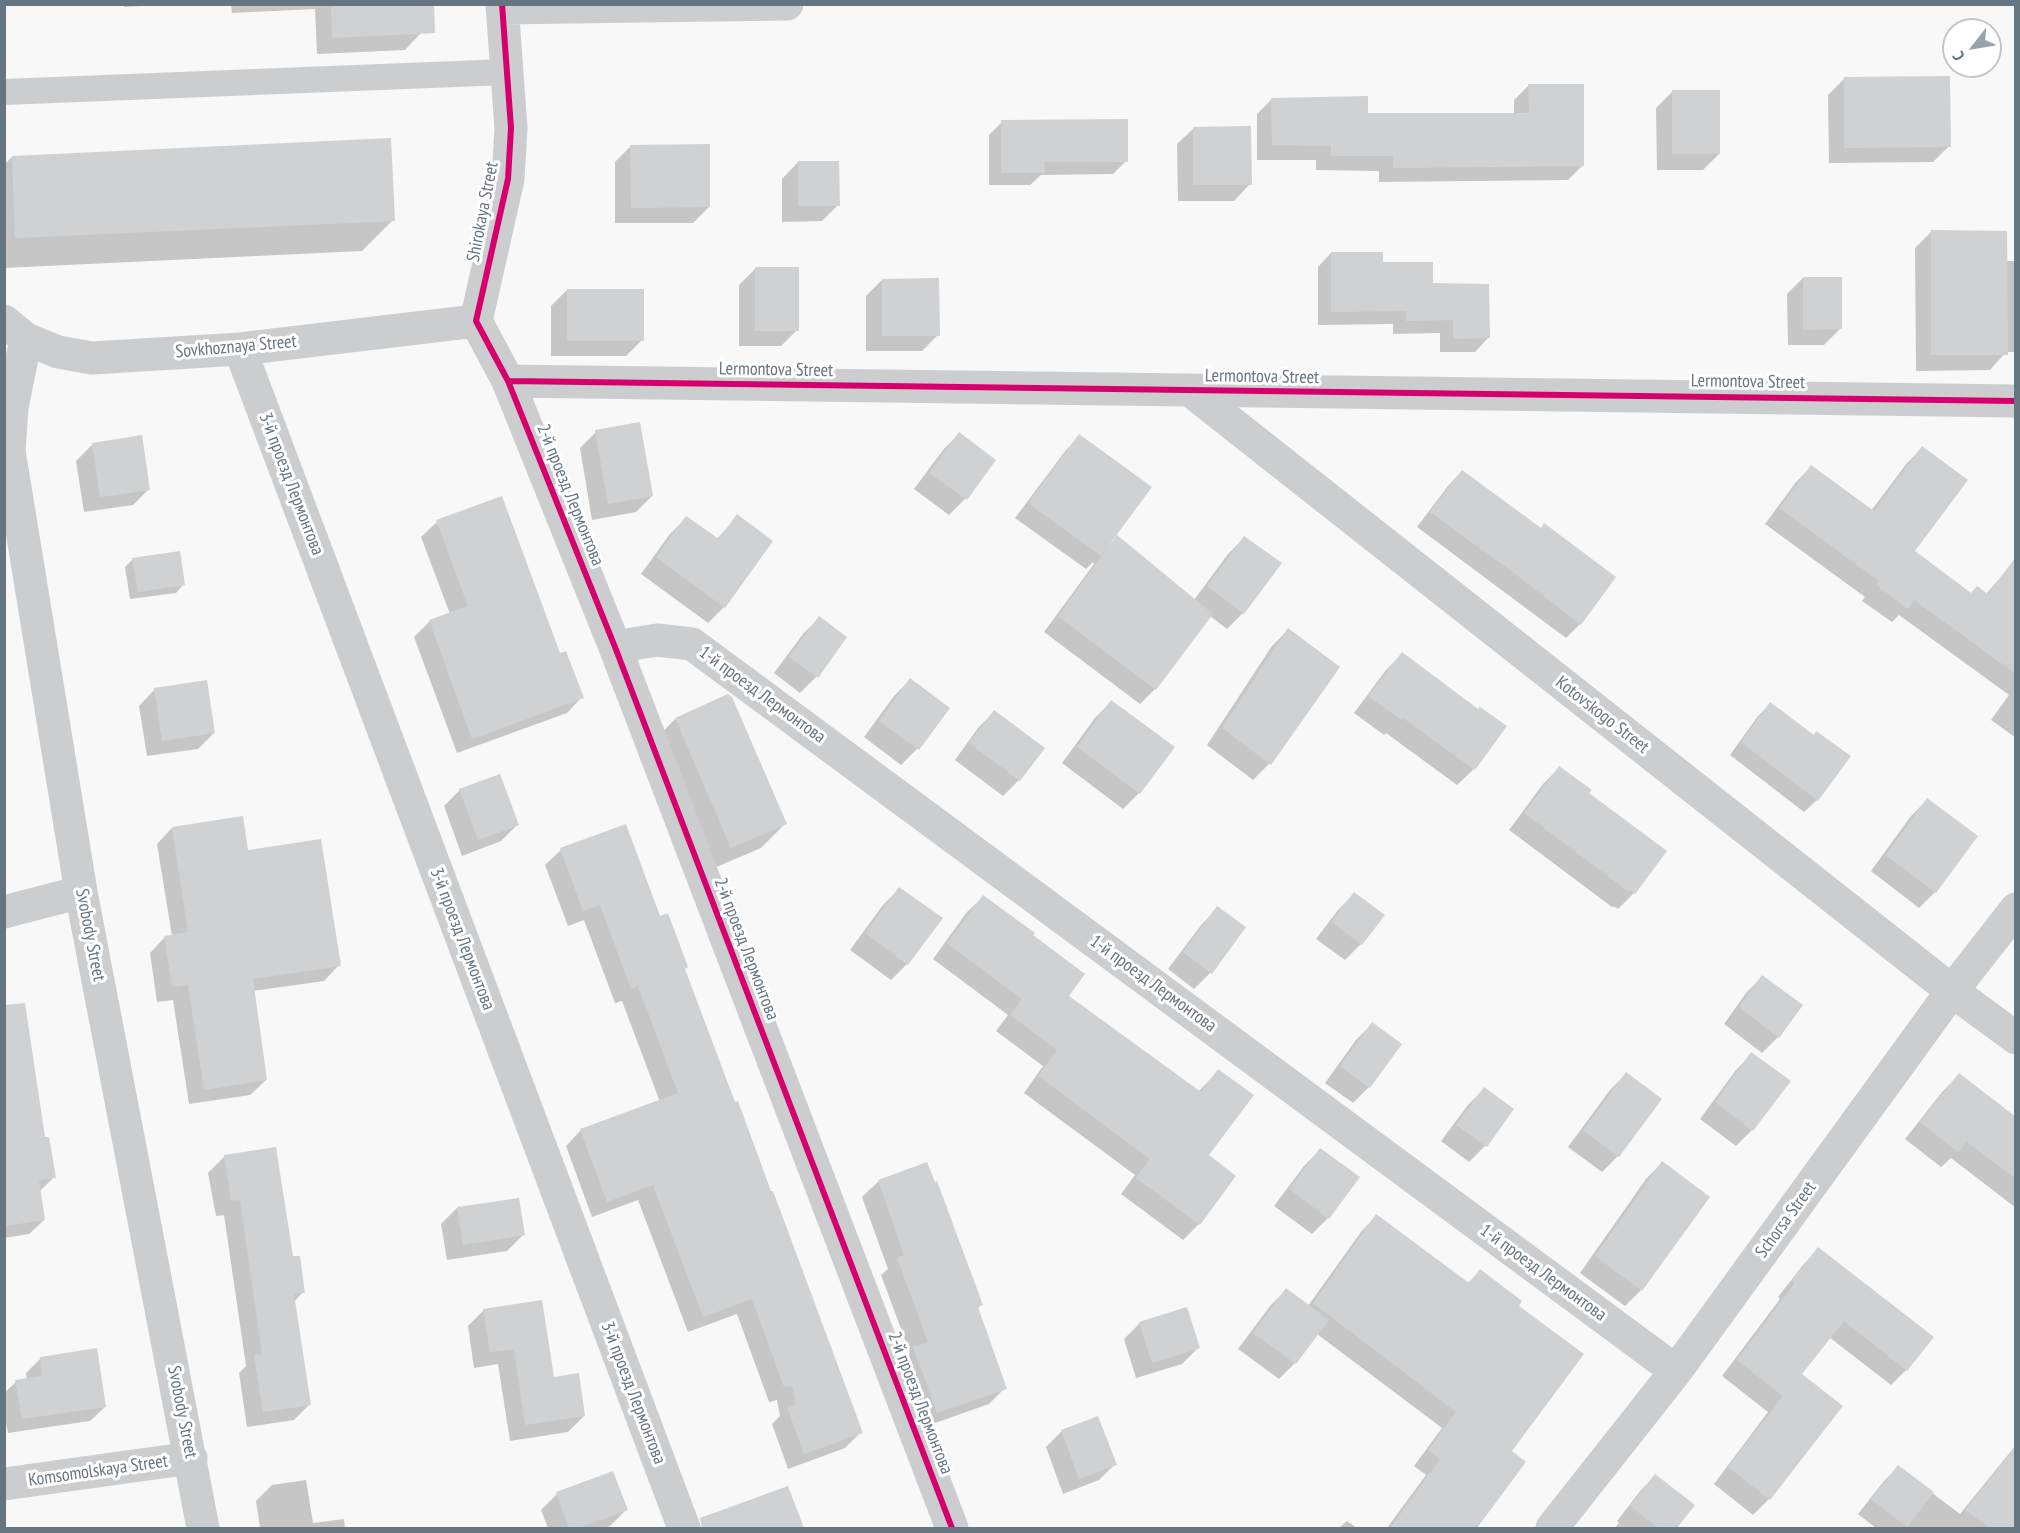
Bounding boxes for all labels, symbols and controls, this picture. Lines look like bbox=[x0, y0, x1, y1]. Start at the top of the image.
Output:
north arrow bbox=[1942, 18, 2002, 78]
text: С bbox=[1948, 48, 1969, 65]
street label: Shirokaya Street bbox=[463, 160, 503, 264]
street label: Sovkhoznaya Street bbox=[175, 331, 297, 363]
street label: Lermontova Street bbox=[719, 358, 833, 382]
street label: Lermontova Street bbox=[1205, 365, 1319, 389]
street label: Lermontova Street bbox=[1691, 370, 1805, 394]
street label: 3-й проезд Лермонтова bbox=[254, 410, 328, 558]
street label: 2-й проезд Лермонтова bbox=[532, 421, 608, 569]
street label: 1-й проезд Лермонтова bbox=[695, 642, 829, 748]
street label: Kotovskogo Street bbox=[1551, 672, 1653, 758]
street label: 3-й проезд Лермонтова bbox=[425, 865, 499, 1013]
street label: 2-й проезд Лермонтова bbox=[709, 875, 783, 1023]
street label: Svobody Street bbox=[70, 887, 110, 983]
street label: 1-й проезд Лермонтова bbox=[1086, 931, 1220, 1037]
street label: Schorsa Street bbox=[1751, 1178, 1821, 1262]
street label: 1-й проезд Лермонтова bbox=[1476, 1220, 1610, 1326]
street label: 3-й проезд Лермонтова bbox=[596, 1319, 670, 1467]
street label: 2-й проезд Лермонтова bbox=[883, 1329, 957, 1477]
street label: Svobody Street bbox=[162, 1364, 202, 1460]
street label: Komsomolskaya Street bbox=[27, 1451, 169, 1491]

